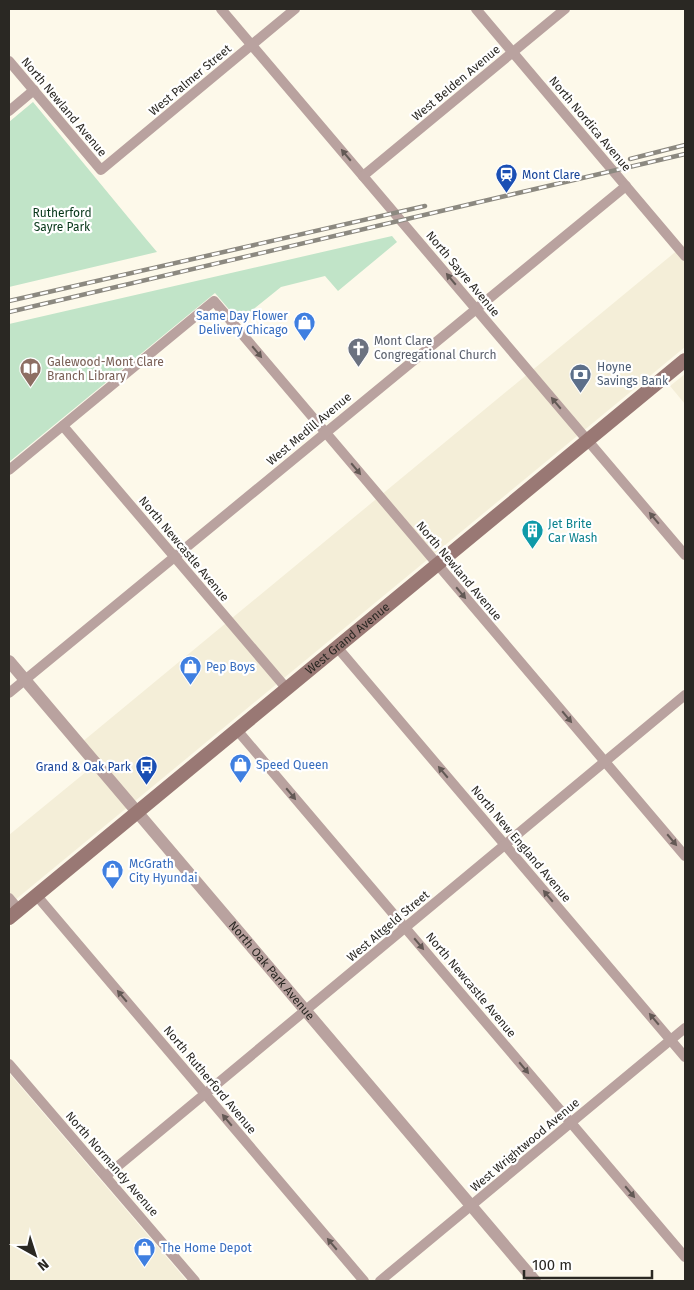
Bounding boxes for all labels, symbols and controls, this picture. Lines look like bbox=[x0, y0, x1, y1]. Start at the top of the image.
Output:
street label: West Palmer Street bbox=[146, 41, 234, 118]
street label: West Belden Avenue bbox=[409, 42, 503, 124]
street label: North Newland Avenue bbox=[18, 55, 110, 159]
street label: North Nordica Avenue bbox=[546, 74, 634, 174]
one-way arrow bbox=[340, 149, 351, 162]
station icon: Mont Clare bbox=[494, 163, 518, 194]
place label: Mont Clare bbox=[522, 168, 580, 182]
park label: Rutherford Sayre Park bbox=[32, 206, 92, 234]
street label: North Sayre Avenue bbox=[423, 229, 503, 319]
one-way arrow bbox=[445, 274, 457, 286]
place label: Same Day Flower Delivery Chicago bbox=[196, 309, 288, 337]
shop icon: Same Day Flower Delivery Chicago bbox=[292, 311, 316, 342]
place label: Mont Clare Congregational Church bbox=[374, 334, 497, 362]
church icon: Mont Clare Congregational Church bbox=[346, 336, 370, 367]
one-way arrow bbox=[251, 345, 262, 358]
place label: Galewood-Mont Clare Branch Library bbox=[47, 355, 164, 383]
library icon: Galewood-Mont Clare Branch Library bbox=[19, 357, 43, 388]
place label: Hoyne Savings Bank bbox=[597, 360, 669, 388]
bank icon: Hoyne Savings Bank bbox=[569, 362, 593, 393]
street label: West Medill Avenue bbox=[264, 390, 354, 468]
one-way arrow bbox=[551, 397, 562, 410]
one-way arrow bbox=[350, 463, 361, 475]
street label: North Newcastle Avenue bbox=[136, 494, 232, 604]
one-way arrow bbox=[648, 511, 659, 524]
place label: Jet Brite Car Wash bbox=[548, 517, 598, 545]
street label: North Newland Avenue bbox=[413, 519, 505, 623]
building icon: Jet Brite Car Wash bbox=[520, 519, 544, 550]
one-way arrow bbox=[456, 586, 467, 599]
street label: West Grand Avenue bbox=[303, 600, 393, 677]
shop icon: Pep Boys bbox=[178, 655, 202, 686]
place label: Pep Boys bbox=[206, 660, 256, 674]
one-way arrow bbox=[561, 710, 572, 723]
shop icon: Speed Queen bbox=[228, 753, 252, 784]
bus stop icon: Grand & Oak Park bbox=[135, 755, 159, 786]
place label: Speed Queen bbox=[256, 758, 329, 772]
place label: Grand & Oak Park bbox=[36, 760, 132, 774]
one-way arrow bbox=[438, 765, 449, 778]
street label: North New England Avenue bbox=[468, 783, 574, 905]
one-way arrow bbox=[286, 787, 297, 800]
one-way arrow bbox=[666, 834, 678, 846]
place label: McGrath City Hyundai bbox=[129, 857, 198, 885]
shop icon: McGrath City Hyundai bbox=[101, 859, 125, 890]
street label: West Altgeld Street bbox=[344, 887, 432, 964]
one-way arrow bbox=[543, 889, 554, 902]
street label: North Oak Park Avenue bbox=[226, 918, 317, 1023]
street label: North Newcastle Avenue bbox=[423, 930, 519, 1040]
one-way arrow bbox=[414, 937, 425, 950]
one-way arrow bbox=[117, 990, 128, 1002]
one-way arrow bbox=[648, 1013, 659, 1026]
street label: North Rutherford Avenue bbox=[161, 1023, 259, 1137]
one-way arrow bbox=[519, 1061, 530, 1074]
street label: West Wrightwood Avenue bbox=[468, 1095, 582, 1195]
street label: North Normandy Avenue bbox=[63, 1109, 161, 1219]
one-way arrow bbox=[222, 1114, 233, 1126]
one-way arrow bbox=[624, 1185, 635, 1198]
north arrow bbox=[10, 1230, 60, 1280]
shop icon: The Home Depot bbox=[133, 1236, 157, 1267]
one-way arrow bbox=[327, 1238, 338, 1250]
place label: The Home Depot bbox=[161, 1241, 253, 1255]
scale bar bbox=[524, 1248, 652, 1280]
text: N bbox=[34, 1255, 52, 1274]
text: 100 m bbox=[532, 1256, 572, 1274]

